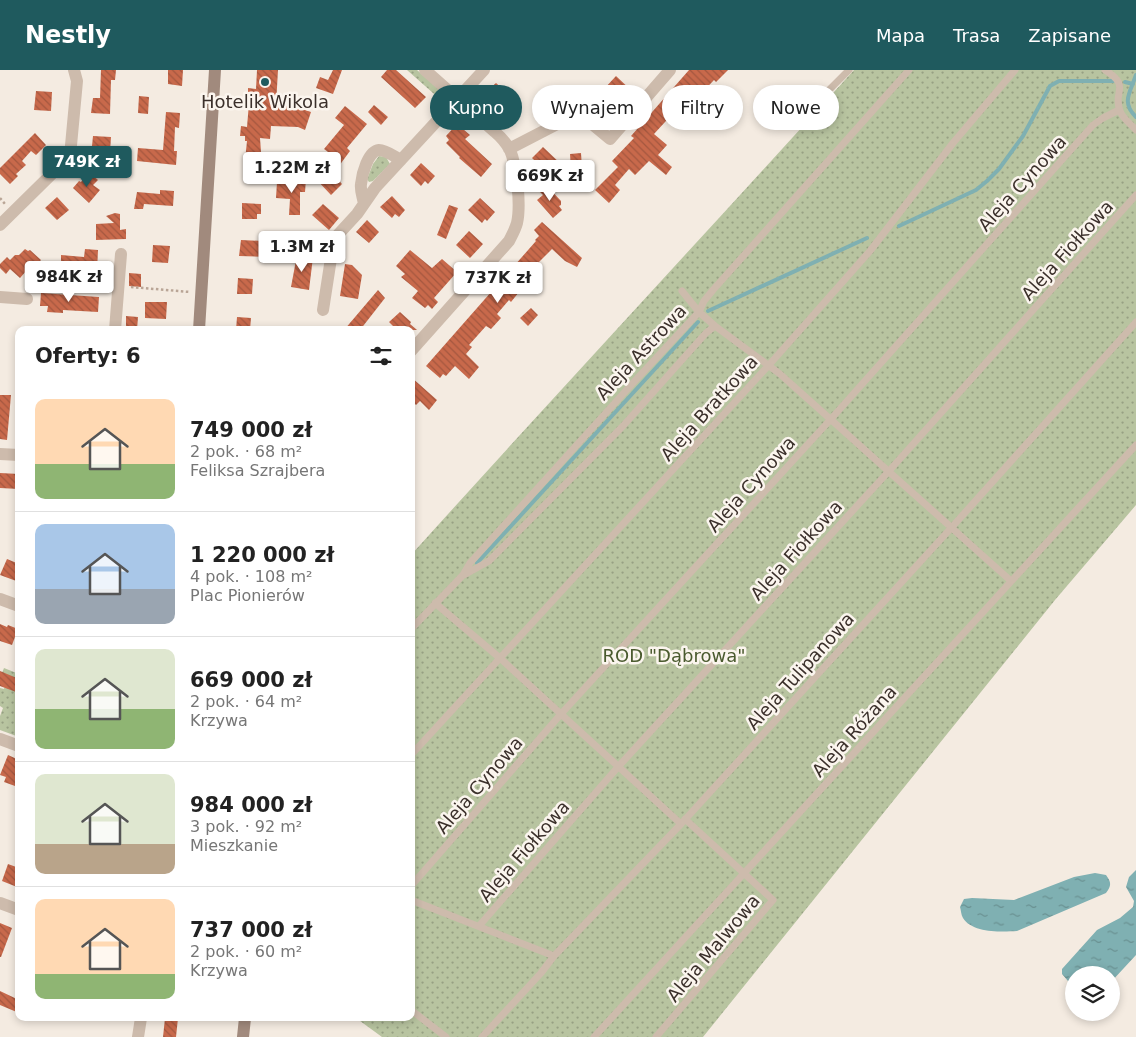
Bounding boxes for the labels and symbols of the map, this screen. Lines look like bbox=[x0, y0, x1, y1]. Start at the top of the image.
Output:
marker: Hotelik Wikola bbox=[259, 76, 271, 88]
place label: Hotelik Wikola bbox=[201, 91, 329, 112]
street label: Aleja Cynowa bbox=[974, 131, 1070, 235]
pin: 749K zł bbox=[41, 146, 133, 188]
pin: 1.22M zł bbox=[240, 152, 344, 194]
pin: 669K zł bbox=[504, 160, 596, 202]
street label: Aleja Fiołkowa bbox=[1017, 196, 1117, 304]
pin: 1.3M zł bbox=[256, 230, 348, 273]
pin: 984K zł bbox=[23, 260, 115, 303]
pin: 737K zł bbox=[452, 262, 544, 304]
street label: Aleja Astrowa bbox=[591, 300, 691, 404]
street label: Aleja Bratkowa bbox=[656, 351, 762, 465]
street label: Aleja Cynowa bbox=[703, 432, 799, 536]
street label: Aleja Fiołkowa bbox=[746, 496, 846, 604]
street label: Aleja Tulipanowa bbox=[742, 608, 858, 734]
park label: ROD "Dąbrowa" bbox=[603, 645, 745, 666]
street label: Aleja Różana bbox=[807, 681, 901, 781]
street label: Aleja Cynowa bbox=[431, 732, 527, 838]
street label: Aleja Fiołkowa bbox=[474, 796, 574, 906]
street label: Aleja Malwowa bbox=[662, 890, 764, 1006]

